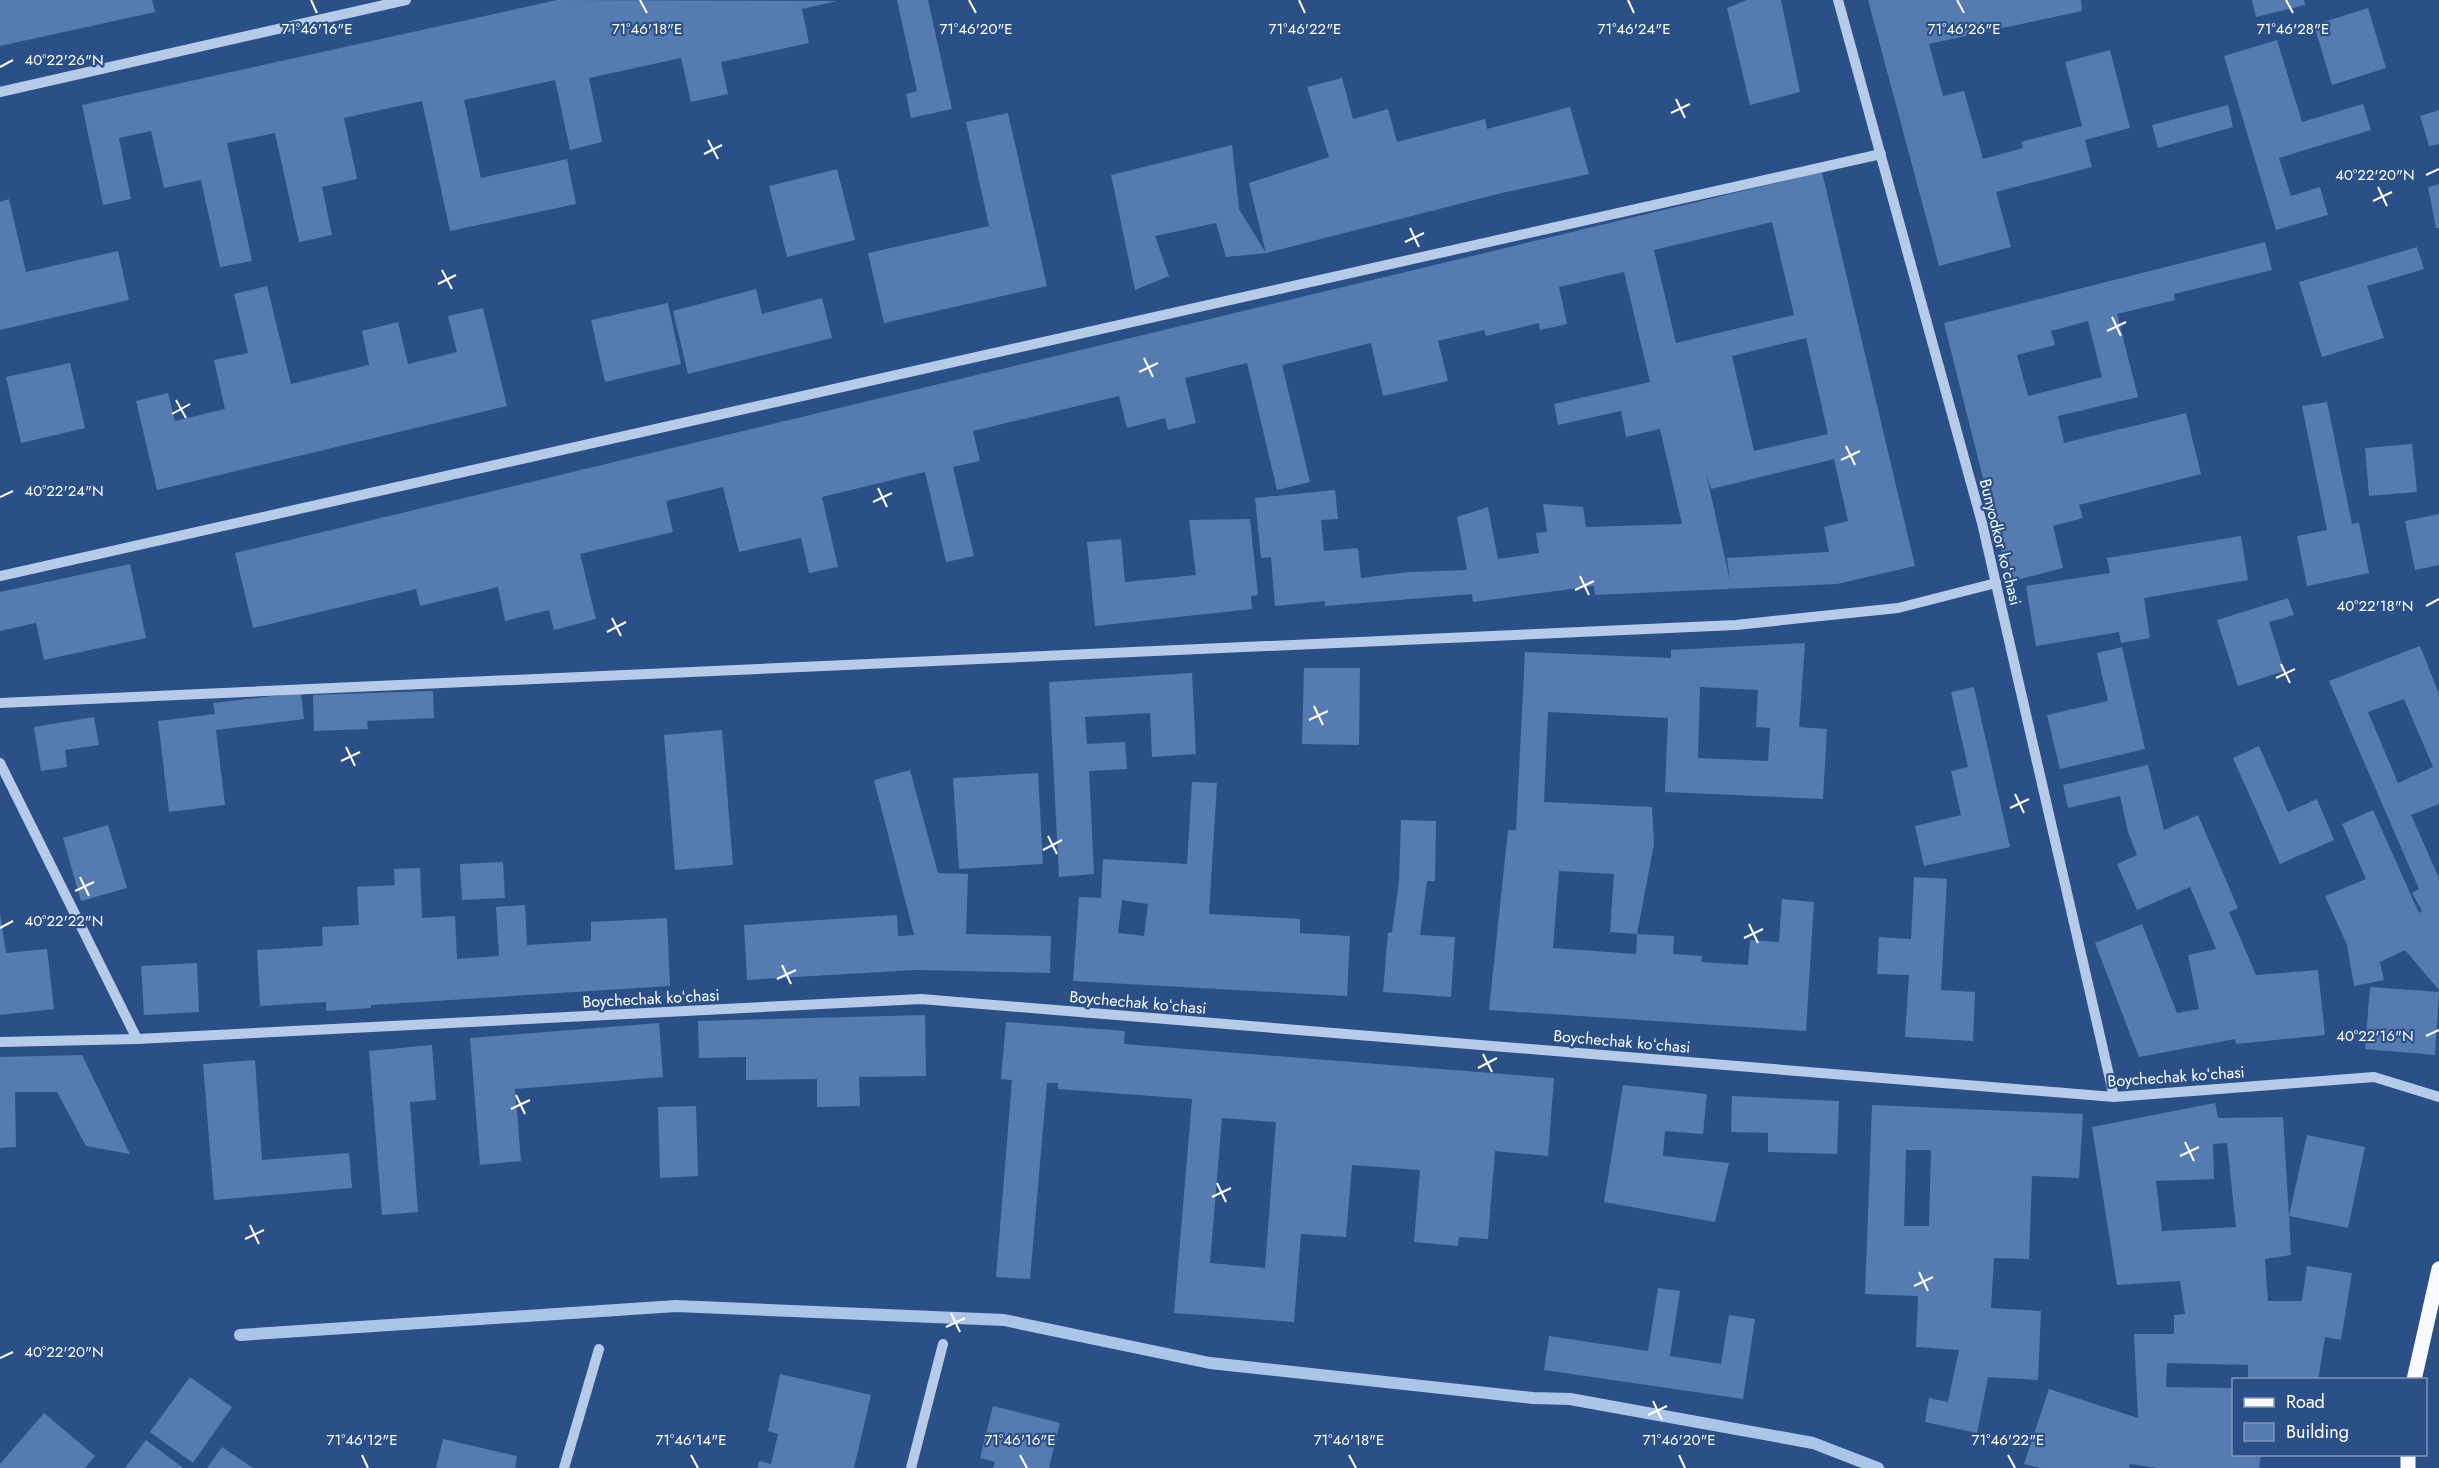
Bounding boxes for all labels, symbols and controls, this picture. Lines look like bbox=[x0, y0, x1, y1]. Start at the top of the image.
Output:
text: 71°46'16"E bbox=[281, 18, 353, 40]
text: 71°46'18"E bbox=[612, 18, 682, 40]
text: 71°46'20"E bbox=[939, 18, 1013, 40]
text: 71°46'22"E bbox=[1269, 18, 1341, 40]
text: 71°46'24"E bbox=[1598, 18, 1670, 40]
text: 71°46'26"E bbox=[1928, 18, 2000, 40]
text: 71°46'28"E bbox=[2257, 18, 2329, 40]
text: 40°22'26"N bbox=[24, 49, 104, 71]
text: 40°22'20"N bbox=[2335, 164, 2415, 186]
street label: Bunyodkor koʻchasi bbox=[1974, 476, 2027, 608]
text: 40°22'24"N bbox=[24, 480, 104, 502]
text: 40°22'18"N bbox=[2337, 595, 2413, 617]
text: 40°22'22"N bbox=[25, 910, 103, 932]
street label: Boychechak koʻchasi bbox=[582, 983, 720, 1014]
street label: Boychechak koʻchasi bbox=[1068, 985, 1207, 1020]
street label: Boychechak koʻchasi bbox=[1552, 1024, 1691, 1059]
text: 40°22'16"N bbox=[2336, 1025, 2414, 1047]
street label: Boychechak koʻchasi bbox=[2107, 1060, 2245, 1093]
text: 40°22'20"N bbox=[24, 1341, 104, 1363]
legend bbox=[2232, 1378, 2427, 1456]
text: Road bbox=[2286, 1389, 2325, 1415]
text: Building bbox=[2286, 1419, 2349, 1445]
text: 71°46'12"E bbox=[327, 1429, 397, 1451]
text: 71°46'14"E bbox=[655, 1429, 727, 1451]
text: 71°46'16"E bbox=[984, 1429, 1056, 1451]
text: 71°46'18"E bbox=[1314, 1429, 1384, 1451]
text: 71°46'20"E bbox=[1642, 1429, 1716, 1451]
text: 71°46'22"E bbox=[1972, 1429, 2044, 1451]

